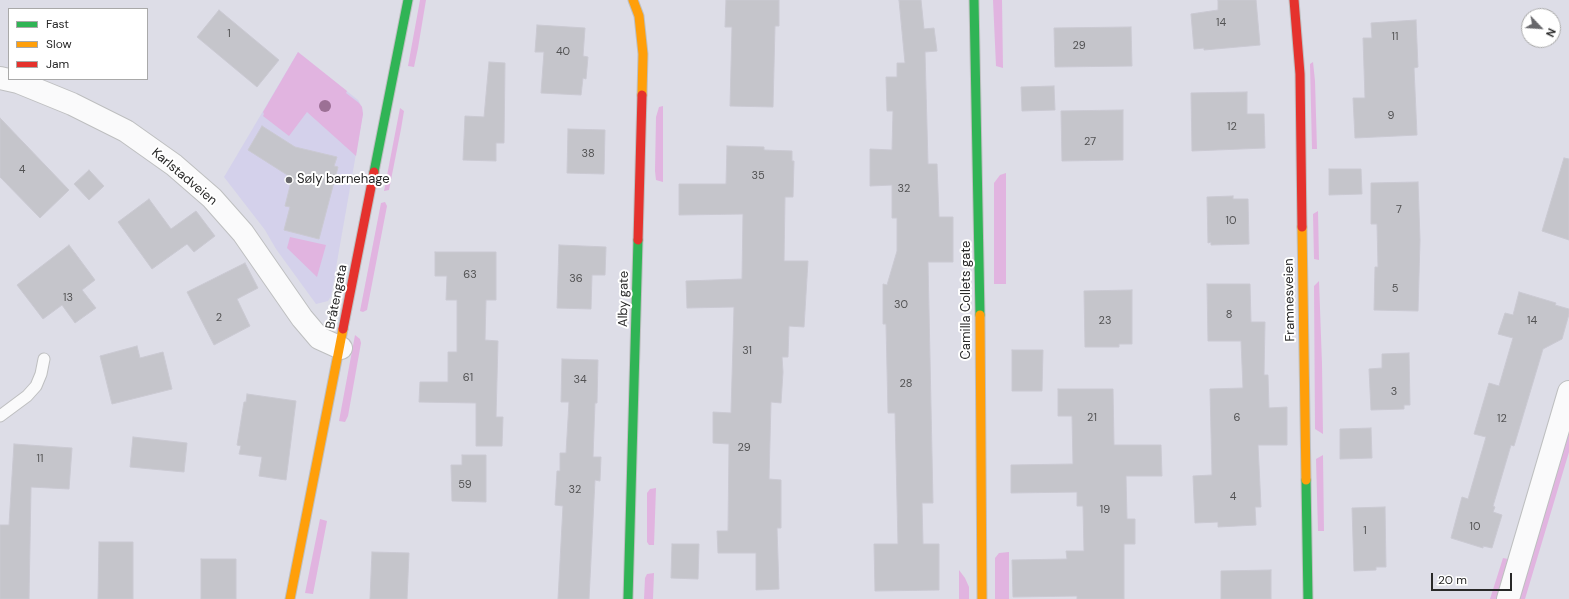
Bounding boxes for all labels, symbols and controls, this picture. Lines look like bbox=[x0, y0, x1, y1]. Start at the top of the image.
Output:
legend bbox=[8, 8, 148, 80]
north arrow bbox=[1521, 8, 1561, 48]
text: Fast bbox=[46, 16, 69, 32]
house number: 14 bbox=[1216, 16, 1226, 30]
text: N bbox=[1543, 26, 1559, 39]
house number: 1 bbox=[227, 27, 231, 41]
house number: 11 bbox=[1392, 30, 1398, 44]
text: Slow bbox=[46, 36, 72, 52]
house number: 29 bbox=[1072, 39, 1086, 53]
house number: 40 bbox=[556, 45, 570, 59]
text: Jam bbox=[46, 56, 69, 72]
house number: 9 bbox=[1388, 109, 1394, 123]
house number: 12 bbox=[1227, 120, 1237, 134]
house number: 27 bbox=[1084, 135, 1096, 149]
street label: Karlstadveien bbox=[148, 145, 220, 209]
house number: 38 bbox=[581, 147, 595, 161]
house number: 4 bbox=[19, 163, 25, 177]
house number: 35 bbox=[751, 169, 765, 183]
place label: Søly barnehage bbox=[297, 172, 390, 188]
marker: Søly barnehage bbox=[284, 175, 294, 185]
house number: 32 bbox=[898, 182, 910, 196]
house number: 7 bbox=[1396, 203, 1402, 217]
house number: 10 bbox=[1226, 214, 1236, 228]
street label: Camilla Collets gate bbox=[959, 241, 975, 359]
street label: Framnesveien bbox=[1281, 258, 1299, 342]
street label: Bråtengata bbox=[323, 263, 351, 331]
house number: 63 bbox=[463, 268, 477, 282]
street label: Alby gate bbox=[616, 271, 632, 327]
house number: 36 bbox=[569, 272, 583, 286]
house number: 5 bbox=[1392, 282, 1398, 296]
house number: 13 bbox=[63, 291, 73, 305]
house number: 30 bbox=[894, 298, 908, 312]
house number: 8 bbox=[1226, 308, 1232, 322]
house number: 2 bbox=[216, 311, 222, 325]
house number: 23 bbox=[1099, 314, 1111, 328]
house number: 14 bbox=[1527, 314, 1537, 328]
house number: 31 bbox=[742, 344, 752, 358]
house number: 61 bbox=[463, 371, 473, 385]
house number: 34 bbox=[573, 373, 587, 387]
house number: 28 bbox=[900, 377, 912, 391]
house number: 3 bbox=[1391, 385, 1397, 399]
house number: 21 bbox=[1087, 411, 1097, 425]
house number: 6 bbox=[1234, 411, 1240, 425]
house number: 12 bbox=[1497, 412, 1507, 426]
house number: 29 bbox=[737, 441, 751, 455]
house number: 11 bbox=[37, 452, 43, 466]
house number: 59 bbox=[458, 478, 472, 492]
house number: 32 bbox=[569, 483, 581, 497]
house number: 4 bbox=[1230, 490, 1236, 504]
house number: 19 bbox=[1100, 503, 1110, 517]
house number: 10 bbox=[1470, 520, 1480, 534]
house number: 1 bbox=[1363, 524, 1367, 538]
scale bar bbox=[1433, 565, 1514, 591]
text: 20 m bbox=[1438, 572, 1467, 588]

